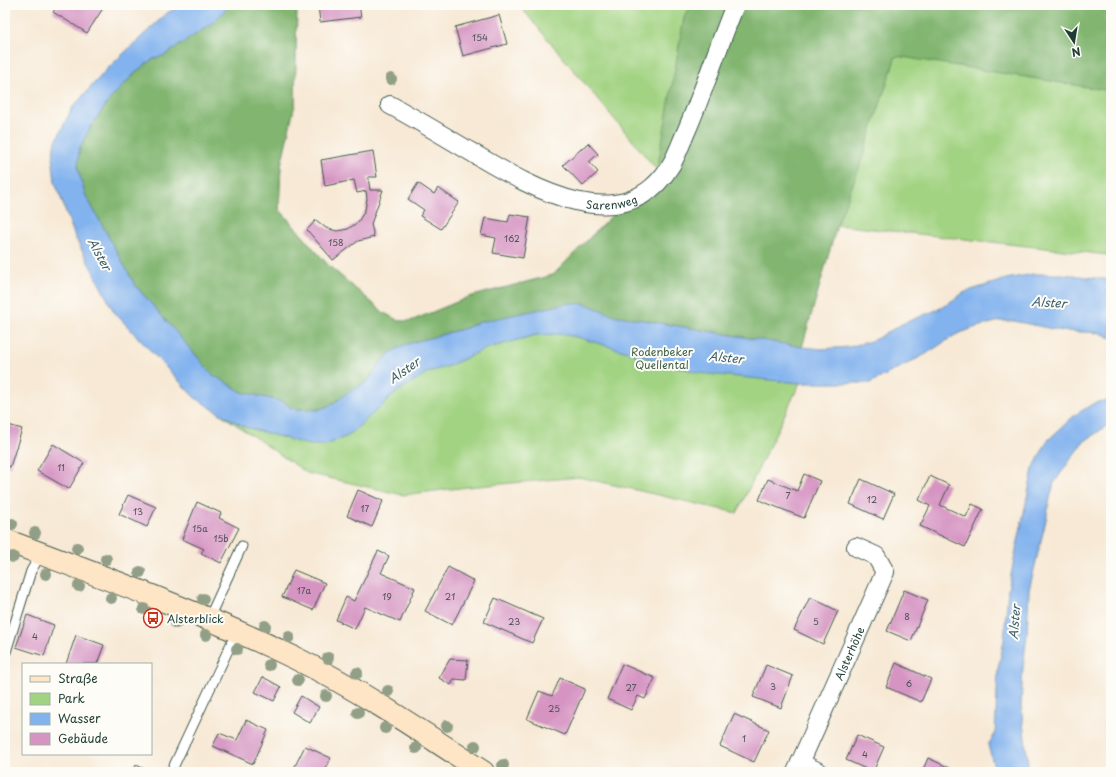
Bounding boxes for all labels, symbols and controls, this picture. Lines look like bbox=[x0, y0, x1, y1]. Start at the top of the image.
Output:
north arrow bbox=[1054, 22, 1094, 62]
house number: 154 bbox=[472, 30, 488, 44]
text: N bbox=[1070, 43, 1082, 62]
street label: Sarenweg bbox=[585, 190, 640, 213]
house number: 162 bbox=[504, 231, 520, 245]
water label: Alster bbox=[84, 234, 117, 276]
house number: 158 bbox=[328, 235, 344, 249]
water label: Alster bbox=[1031, 292, 1069, 312]
park label: Rodenbeker Quellental bbox=[631, 343, 694, 373]
water label: Alster bbox=[708, 346, 747, 368]
water label: Alster bbox=[385, 351, 425, 387]
house number: 11 bbox=[57, 460, 65, 474]
house number: 7 bbox=[785, 488, 791, 502]
house number: 12 bbox=[867, 492, 877, 506]
house number: 17 bbox=[361, 501, 370, 515]
house number: 13 bbox=[133, 504, 143, 518]
house number: 15a bbox=[192, 521, 208, 535]
house number: 15b bbox=[213, 531, 229, 545]
house number: 17a bbox=[297, 583, 312, 597]
house number: 19 bbox=[382, 589, 392, 603]
house number: 21 bbox=[445, 589, 455, 603]
water label: Alster bbox=[1004, 601, 1025, 640]
bus stop icon: Alsterblick bbox=[142, 607, 164, 629]
house number: 8 bbox=[904, 609, 910, 623]
place label: Alsterblick bbox=[167, 610, 224, 627]
house number: 23 bbox=[508, 614, 520, 628]
house number: 5 bbox=[813, 614, 819, 628]
street label: Alsterhöhe bbox=[829, 624, 868, 683]
house number: 4 bbox=[32, 629, 38, 643]
legend bbox=[22, 663, 152, 755]
text: Straße bbox=[58, 669, 98, 687]
house number: 6 bbox=[906, 676, 912, 690]
house number: 3 bbox=[770, 679, 776, 693]
house number: 27 bbox=[625, 680, 637, 694]
text: Park bbox=[58, 689, 85, 707]
house number: 25 bbox=[548, 701, 560, 715]
text: Wasser bbox=[58, 709, 101, 727]
text: Gebäude bbox=[58, 729, 108, 747]
house number: 1 bbox=[742, 731, 746, 745]
house number: 4 bbox=[862, 747, 868, 761]

